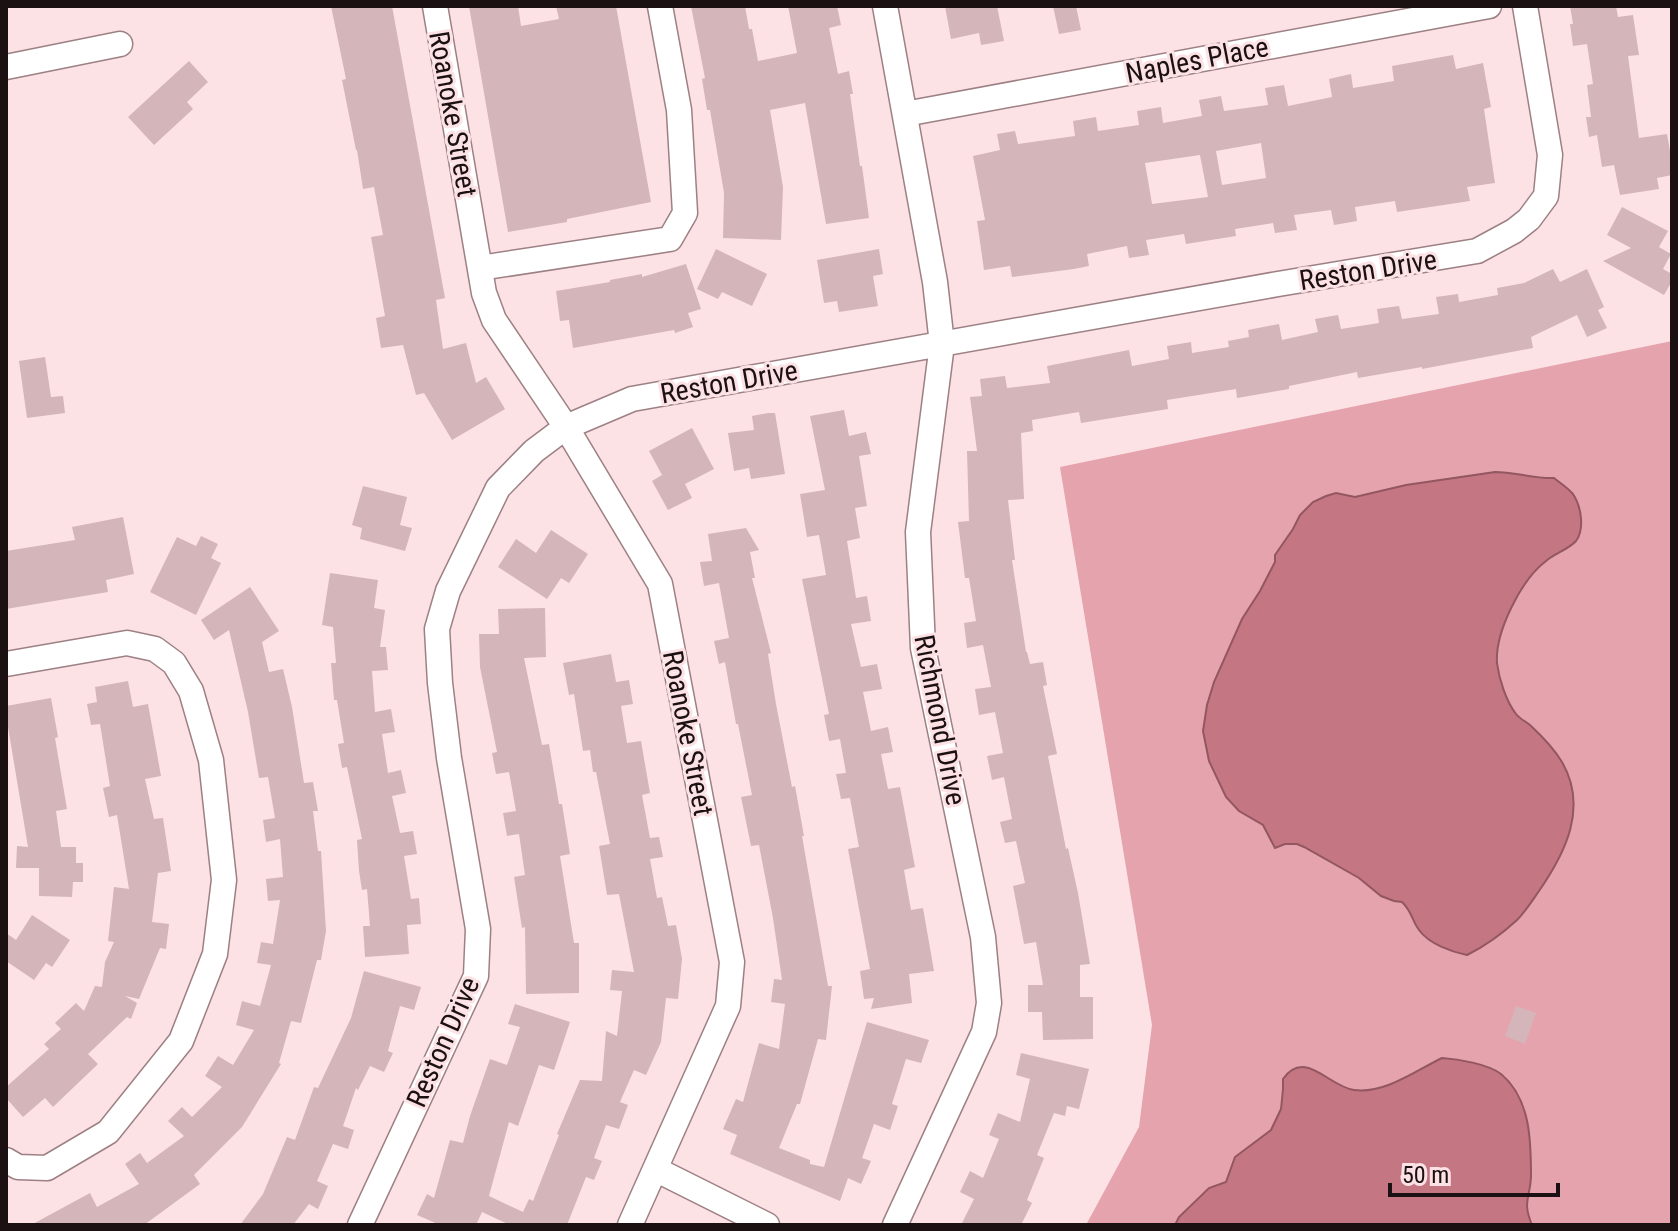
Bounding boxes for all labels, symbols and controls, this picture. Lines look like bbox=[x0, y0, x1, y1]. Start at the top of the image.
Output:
street label: Roanoke Street bbox=[422, 29, 484, 199]
street label: Naples Place bbox=[1123, 30, 1271, 90]
street label: Reston Drive bbox=[1297, 243, 1439, 297]
street label: Reston Drive bbox=[658, 354, 800, 410]
street label: Richmond Drive bbox=[907, 632, 973, 808]
street label: Roanoke Street bbox=[656, 648, 720, 818]
street label: Reston Drive bbox=[400, 972, 486, 1112]
scale bar bbox=[1390, 1147, 1558, 1197]
text: 50 m bbox=[1402, 1161, 1449, 1189]

